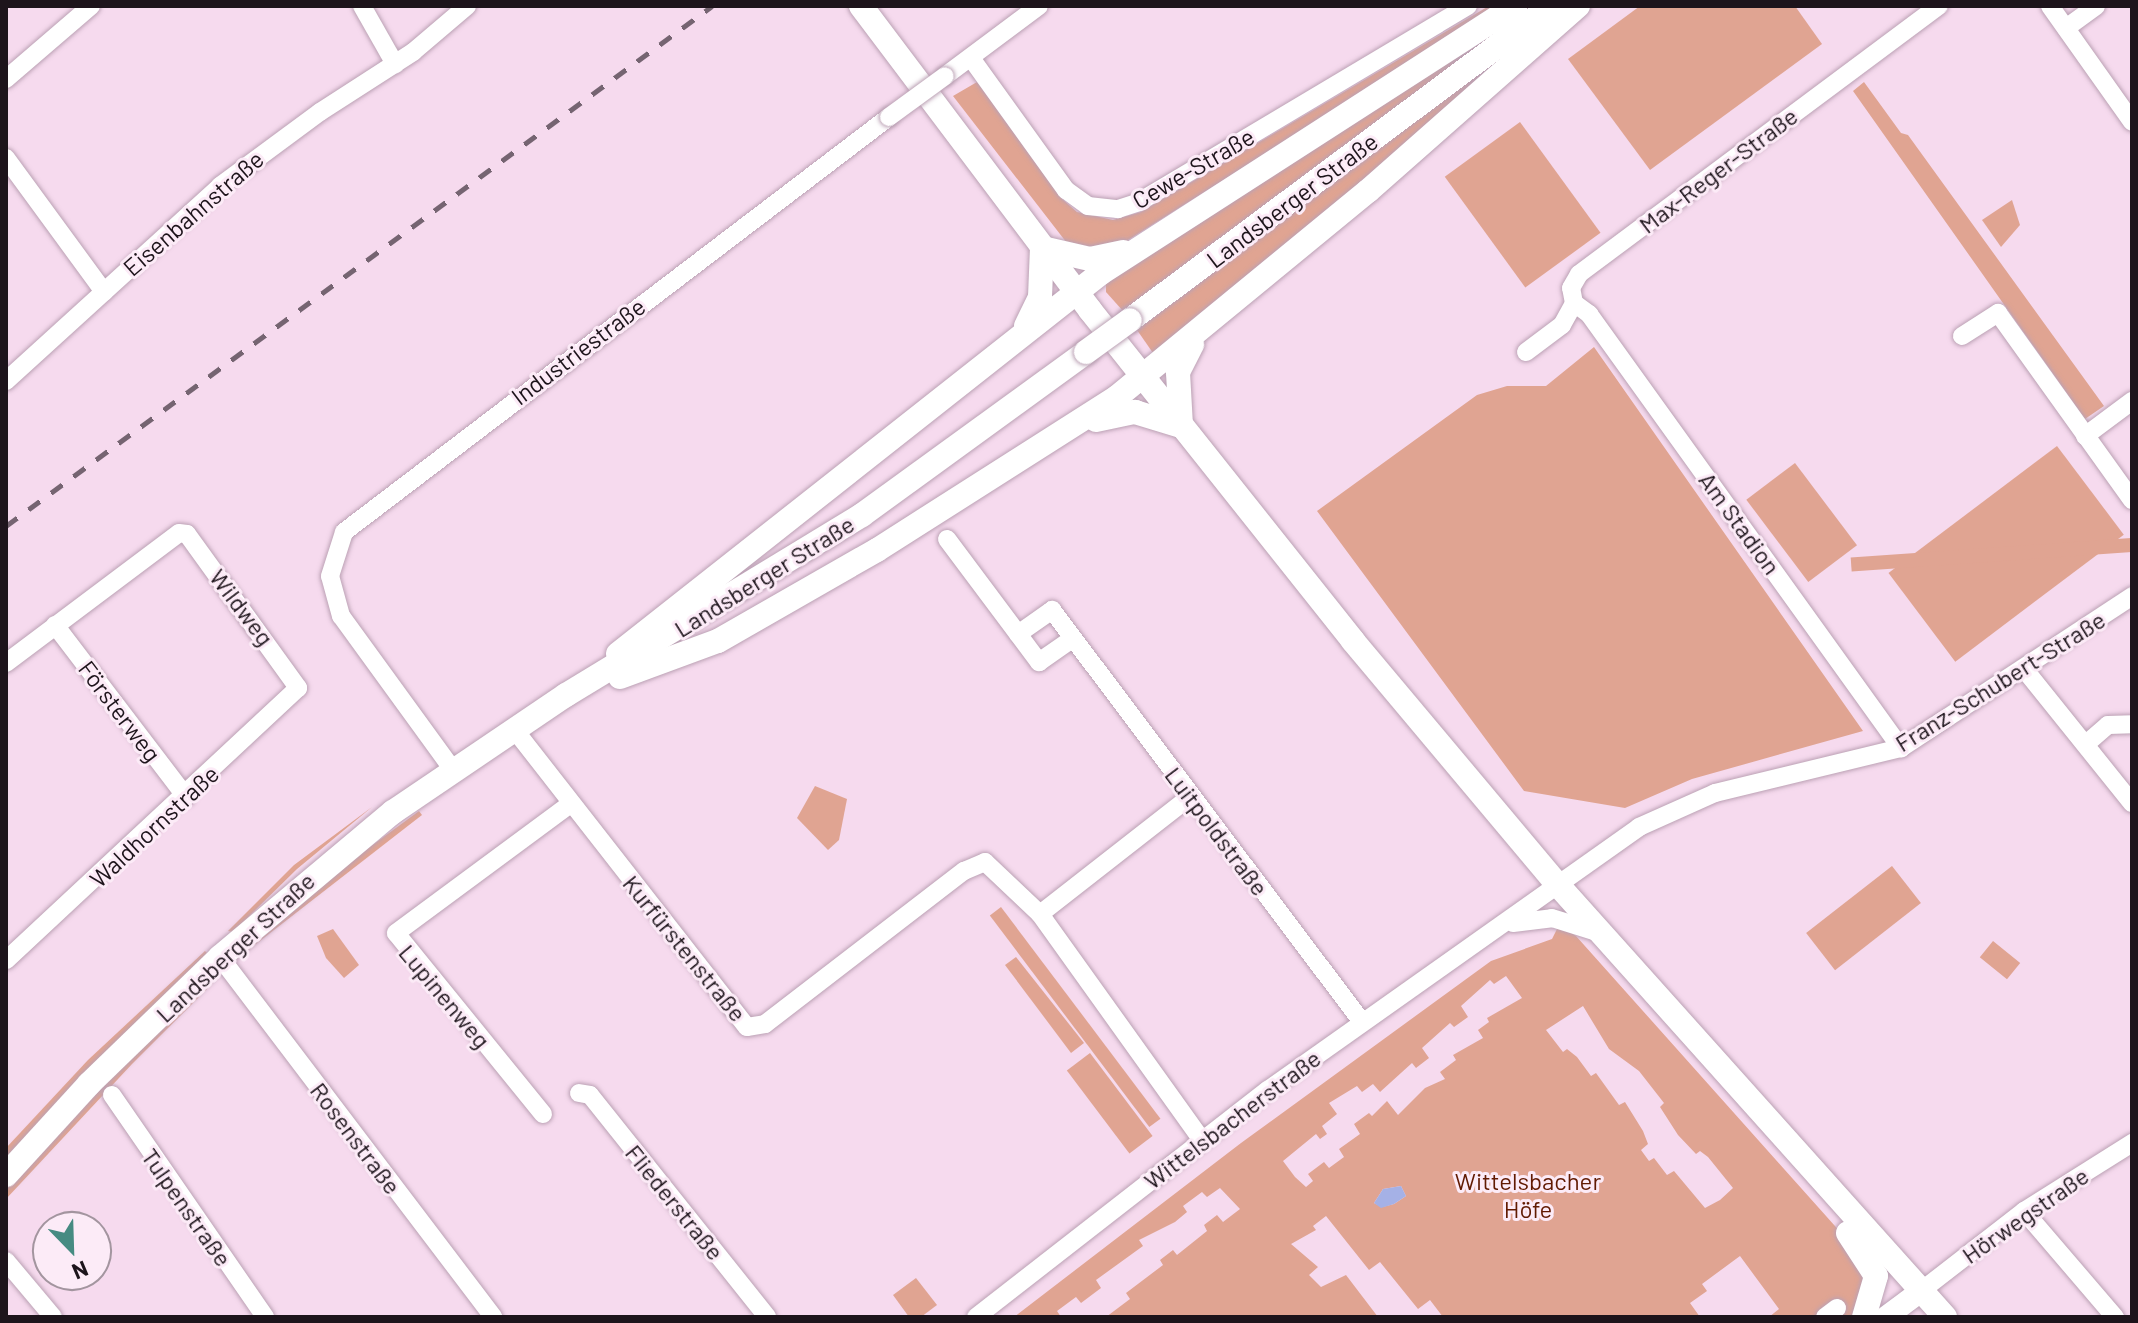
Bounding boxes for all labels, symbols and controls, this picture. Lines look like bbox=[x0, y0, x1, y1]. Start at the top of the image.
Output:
street label: Max-Reger-Straße bbox=[1633, 101, 1803, 239]
street label: Cewe-Straße bbox=[1127, 122, 1259, 214]
street label: Landsberger Straße bbox=[1201, 126, 1383, 274]
street label: Eisenbahnstraße bbox=[117, 144, 269, 282]
street label: Industriestraße bbox=[505, 291, 651, 411]
street label: Am Stadion bbox=[1693, 466, 1787, 580]
street label: Landsberger Straße bbox=[669, 509, 859, 643]
street label: Wildweg bbox=[204, 563, 280, 651]
street label: Franz-Schubert-Straße bbox=[1890, 605, 2110, 757]
street label: Försterweg bbox=[73, 655, 167, 767]
street label: Waldhornstraße bbox=[84, 759, 224, 893]
street label: Luitpoldstraße bbox=[1159, 761, 1275, 901]
street label: Landsberger Straße bbox=[150, 866, 320, 1028]
street label: Kurfürstenstraße bbox=[617, 869, 753, 1027]
street label: Lupinenweg bbox=[393, 938, 497, 1054]
street label: Wittelsbacherstraße bbox=[1138, 1043, 1326, 1195]
street label: Rosenstraße bbox=[305, 1076, 407, 1200]
street label: Fliederstraße bbox=[620, 1139, 730, 1265]
street label: Tulpenstraße bbox=[136, 1143, 238, 1271]
street label: Hörwegstraße bbox=[1956, 1161, 2094, 1269]
park label: Wittelsbacher Höfe bbox=[1455, 1167, 1601, 1223]
north arrow bbox=[32, 1211, 112, 1291]
text: N bbox=[69, 1256, 92, 1286]

